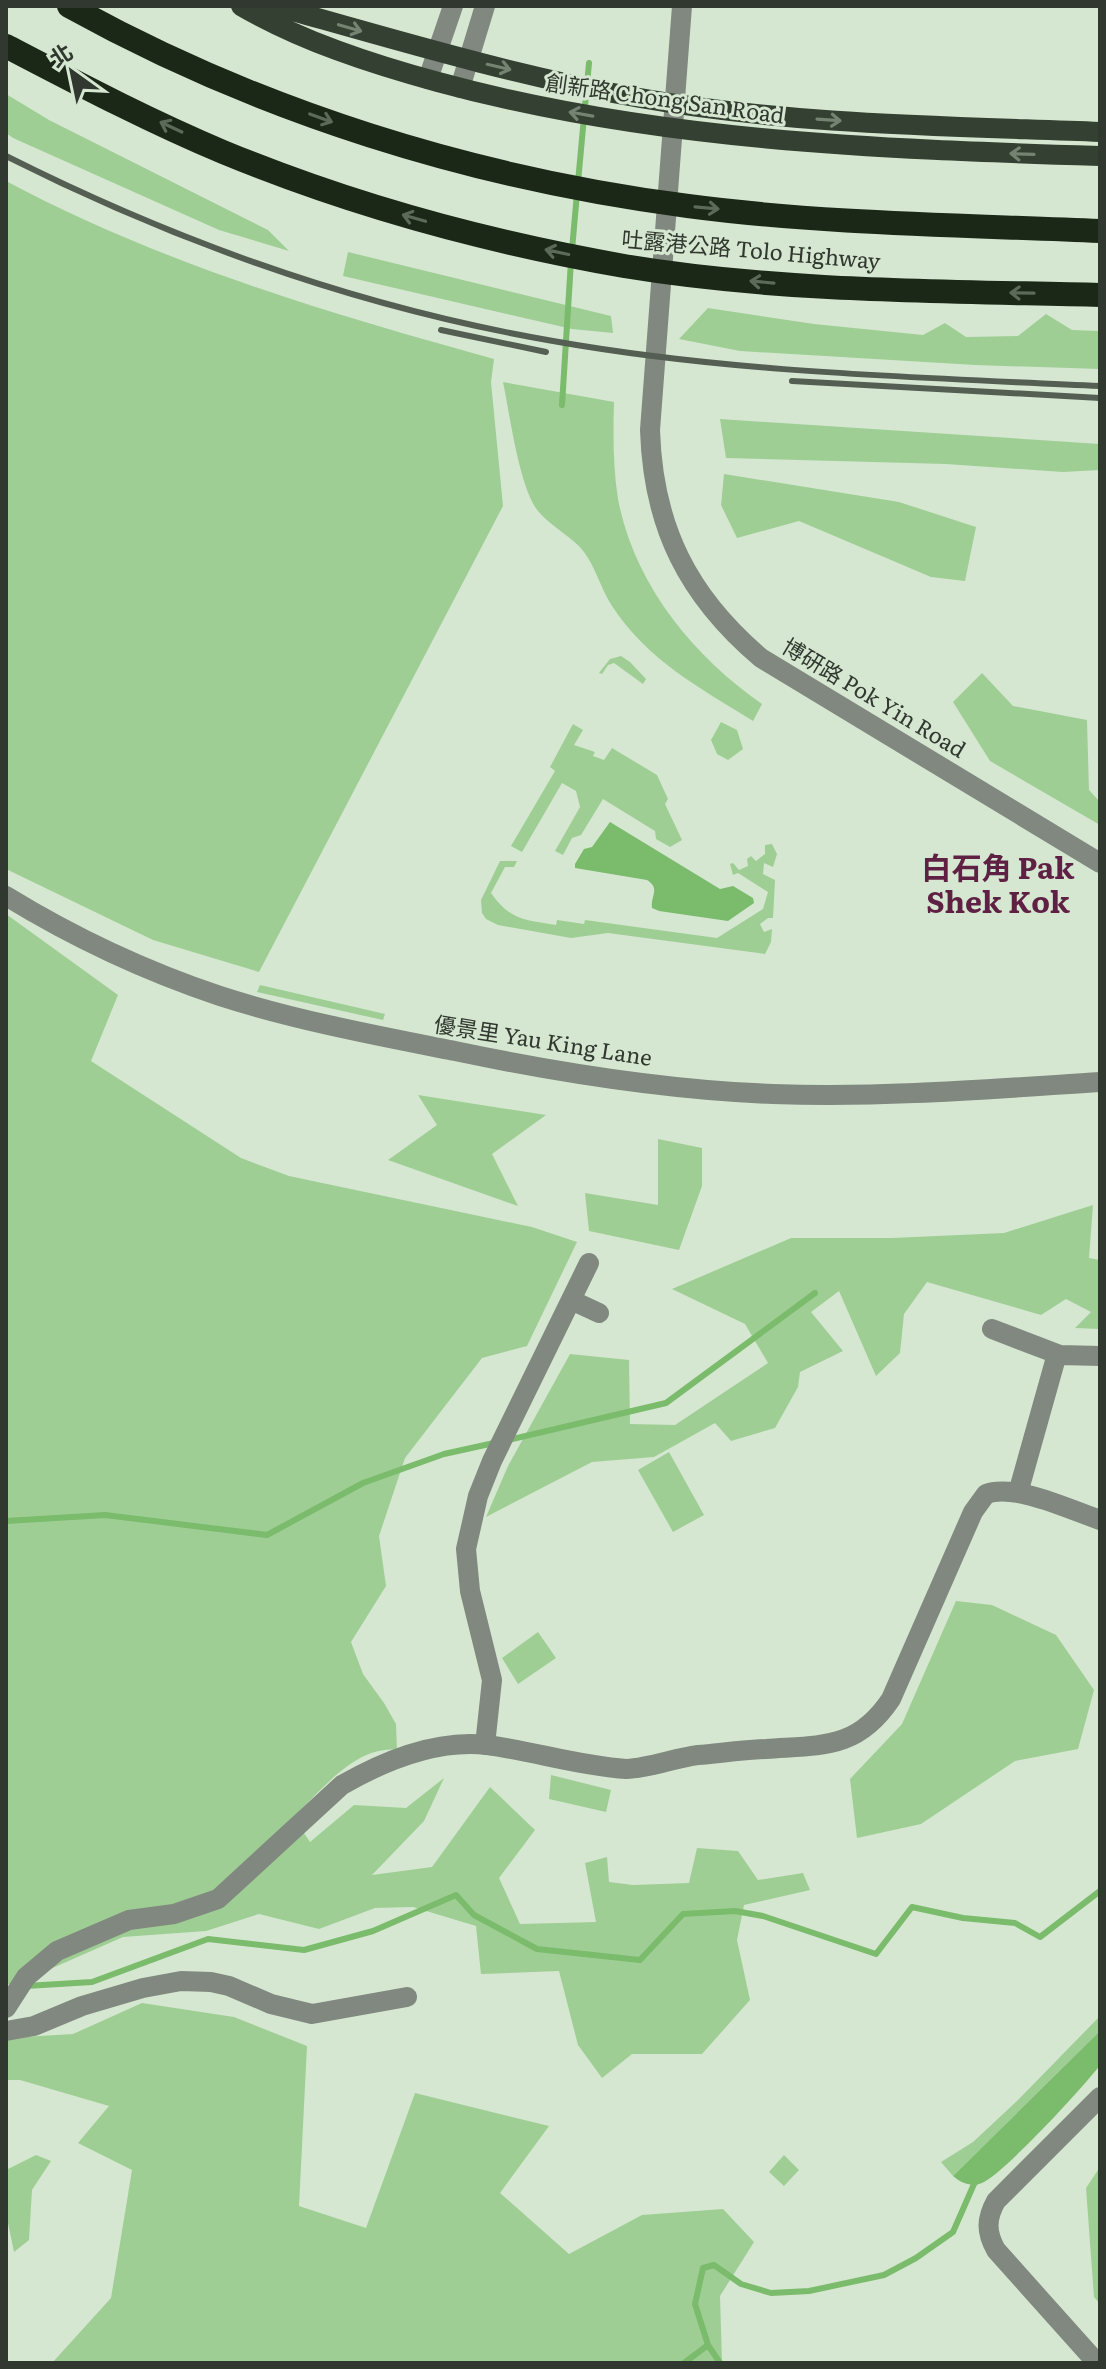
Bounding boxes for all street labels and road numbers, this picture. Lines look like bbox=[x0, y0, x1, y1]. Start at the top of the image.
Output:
street label: 創新路 Chong San Road bbox=[544, 64, 787, 131]
street label: 吐露港公路 Tolo Highway bbox=[620, 221, 882, 276]
street label: 博研路 Pok Yin Road bbox=[777, 629, 973, 765]
street label: 優景里 Yau King Lane bbox=[432, 1006, 655, 1073]

